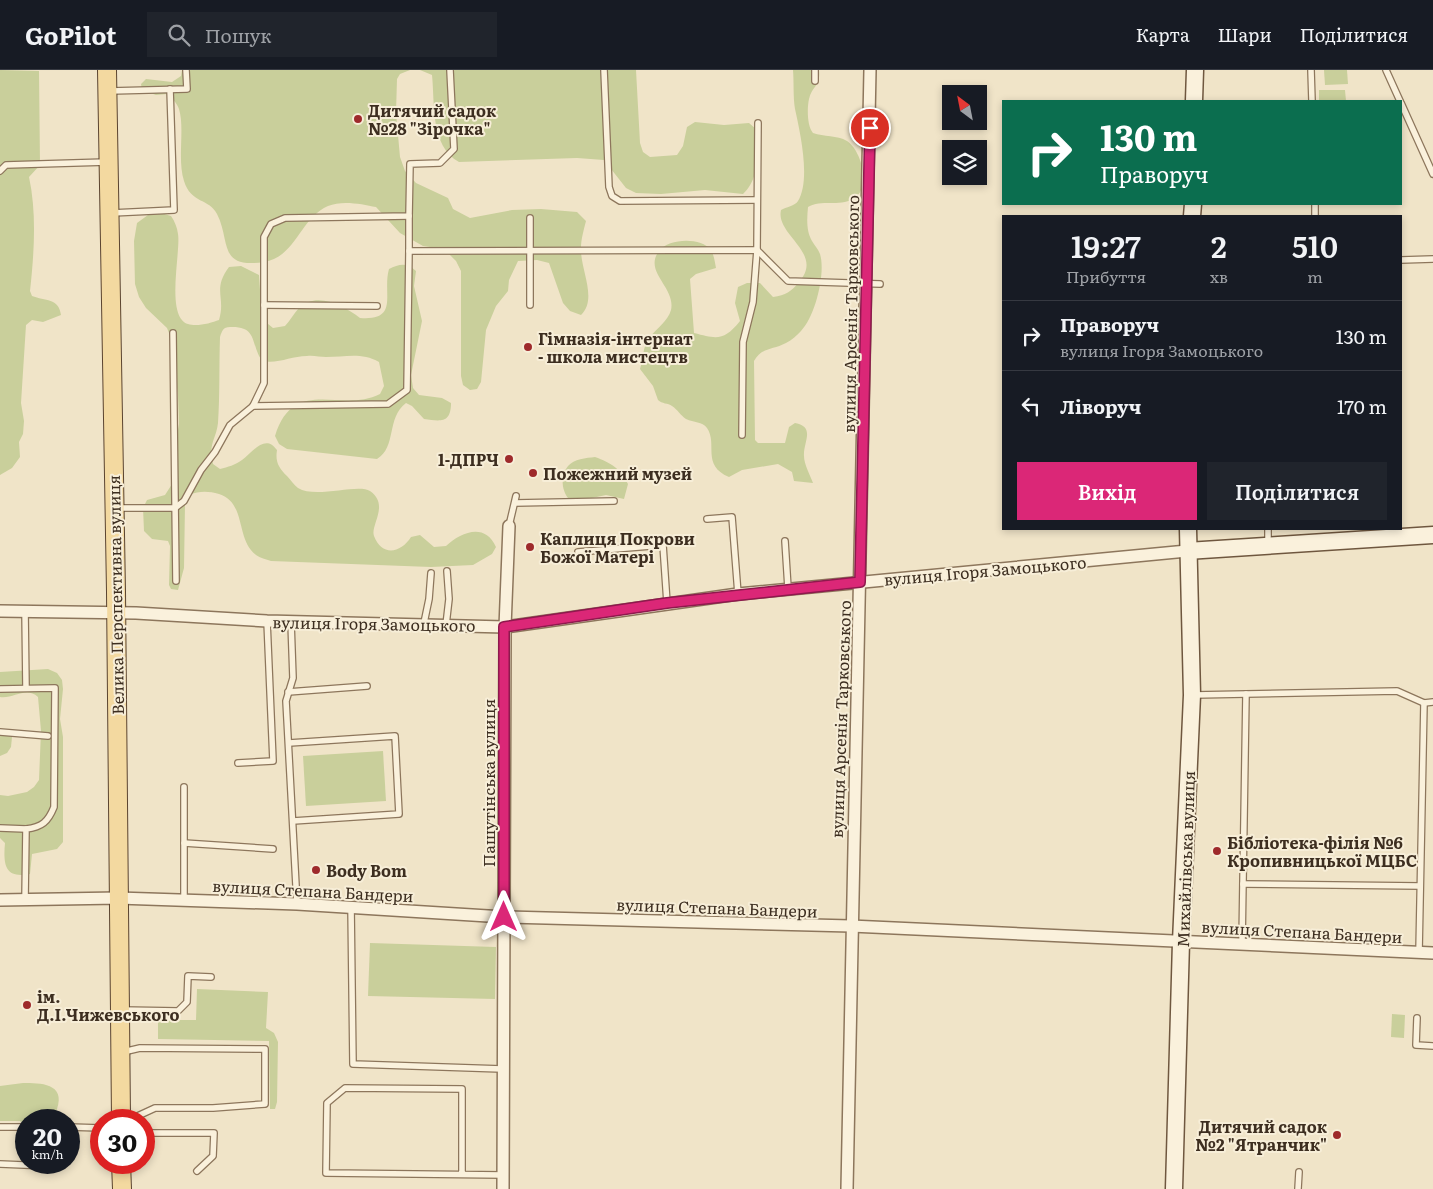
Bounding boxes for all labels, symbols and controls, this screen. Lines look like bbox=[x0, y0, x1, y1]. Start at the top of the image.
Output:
search box bbox=[147, 12, 497, 57]
text: GoPilot bbox=[25, 17, 117, 52]
icon: search bbox=[165, 21, 193, 49]
text: Пошук bbox=[205, 21, 271, 49]
text: Карта bbox=[1136, 21, 1190, 48]
text: Шари bbox=[1218, 21, 1272, 48]
text: Поділитися bbox=[1300, 21, 1408, 48]
north arrow bbox=[942, 85, 988, 130]
map controls bbox=[942, 85, 987, 185]
place label: Дитячий садок №28 "Зірочка" bbox=[368, 98, 497, 140]
pin bbox=[849, 107, 891, 149]
text: 130 m bbox=[1100, 110, 1197, 162]
marker: Дитячий садок №28 "Зірочка" bbox=[352, 113, 364, 125]
icon: arrive bbox=[856, 114, 884, 142]
icon: right bbox=[1017, 120, 1082, 185]
button: layers bbox=[942, 140, 987, 185]
text: Праворуч bbox=[1100, 157, 1209, 190]
street label: вулиця Арсенія Тарковського bbox=[836, 195, 864, 433]
text: 19:27 bbox=[1071, 223, 1141, 267]
text: 2 bbox=[1211, 223, 1227, 267]
text: 510 bbox=[1292, 223, 1338, 267]
text: Прибуття bbox=[1066, 264, 1146, 288]
text: хв bbox=[1210, 264, 1228, 288]
text: m bbox=[1307, 264, 1323, 288]
text: Праворуч bbox=[1060, 310, 1159, 338]
icon: right bbox=[1017, 322, 1045, 350]
text: 130 m bbox=[1336, 322, 1387, 350]
place label: Гімназія-інтернат - школа мистецтв bbox=[538, 326, 693, 368]
text: вулиця Ігоря Замоцького bbox=[1060, 338, 1263, 362]
marker: Гімназія-інтернат - школа мистецтв bbox=[522, 341, 534, 353]
icon: left bbox=[1017, 392, 1045, 420]
text: Ліворуч bbox=[1060, 392, 1141, 420]
text: 170 m bbox=[1337, 392, 1387, 420]
place label: 1-ДПРЧ bbox=[438, 447, 499, 471]
marker: 1-ДПРЧ bbox=[503, 453, 515, 465]
place label: Пожежний музей bbox=[543, 461, 692, 485]
button: Вихід bbox=[1017, 462, 1197, 520]
button: Поділитися bbox=[1207, 462, 1387, 520]
marker: Пожежний музей bbox=[527, 467, 539, 479]
street label: Велика Перспективна вулиця bbox=[101, 475, 129, 715]
place label: Каплиця Покрови Божої Матері bbox=[540, 526, 695, 568]
marker: Каплиця Покрови Божої Матері bbox=[524, 541, 536, 553]
street label: вулиця Ігоря Замоцького bbox=[883, 549, 1087, 591]
street label: вулиця Арсенія Тарковського bbox=[824, 600, 856, 838]
street label: вулиця Ігоря Замоцького bbox=[272, 609, 476, 637]
street label: Пашутінська вулиця bbox=[476, 699, 500, 867]
street label: Михайлівська вулиця bbox=[1170, 770, 1200, 948]
place label: Бібліотека-філія №6 Кропивницької МЦБС bbox=[1227, 830, 1417, 872]
marker: Бібліотека-філія №6 Кропивницької МЦБС bbox=[1211, 845, 1223, 857]
place label: Body Bom bbox=[326, 858, 407, 882]
marker: Body Bom bbox=[310, 864, 322, 876]
street label: вулиця Степана Бандери bbox=[212, 873, 414, 907]
position arrow bbox=[477, 890, 529, 942]
street label: вулиця Степана Бандери bbox=[616, 891, 818, 923]
street label: вулиця Степана Бандери bbox=[1201, 914, 1403, 948]
place label: ім. Д.І.Чижевського bbox=[37, 984, 179, 1026]
marker: ім. Д.І.Чижевського bbox=[21, 999, 33, 1011]
speed limit sign: 30 bbox=[90, 1109, 155, 1174]
place label: Дитячий садок №2 "Ятранчик" bbox=[1195, 1114, 1328, 1156]
text: 20 bbox=[33, 1117, 62, 1154]
marker: Дитячий садок №2 "Ятранчик" bbox=[1331, 1129, 1343, 1141]
text: km/h bbox=[32, 1145, 63, 1163]

